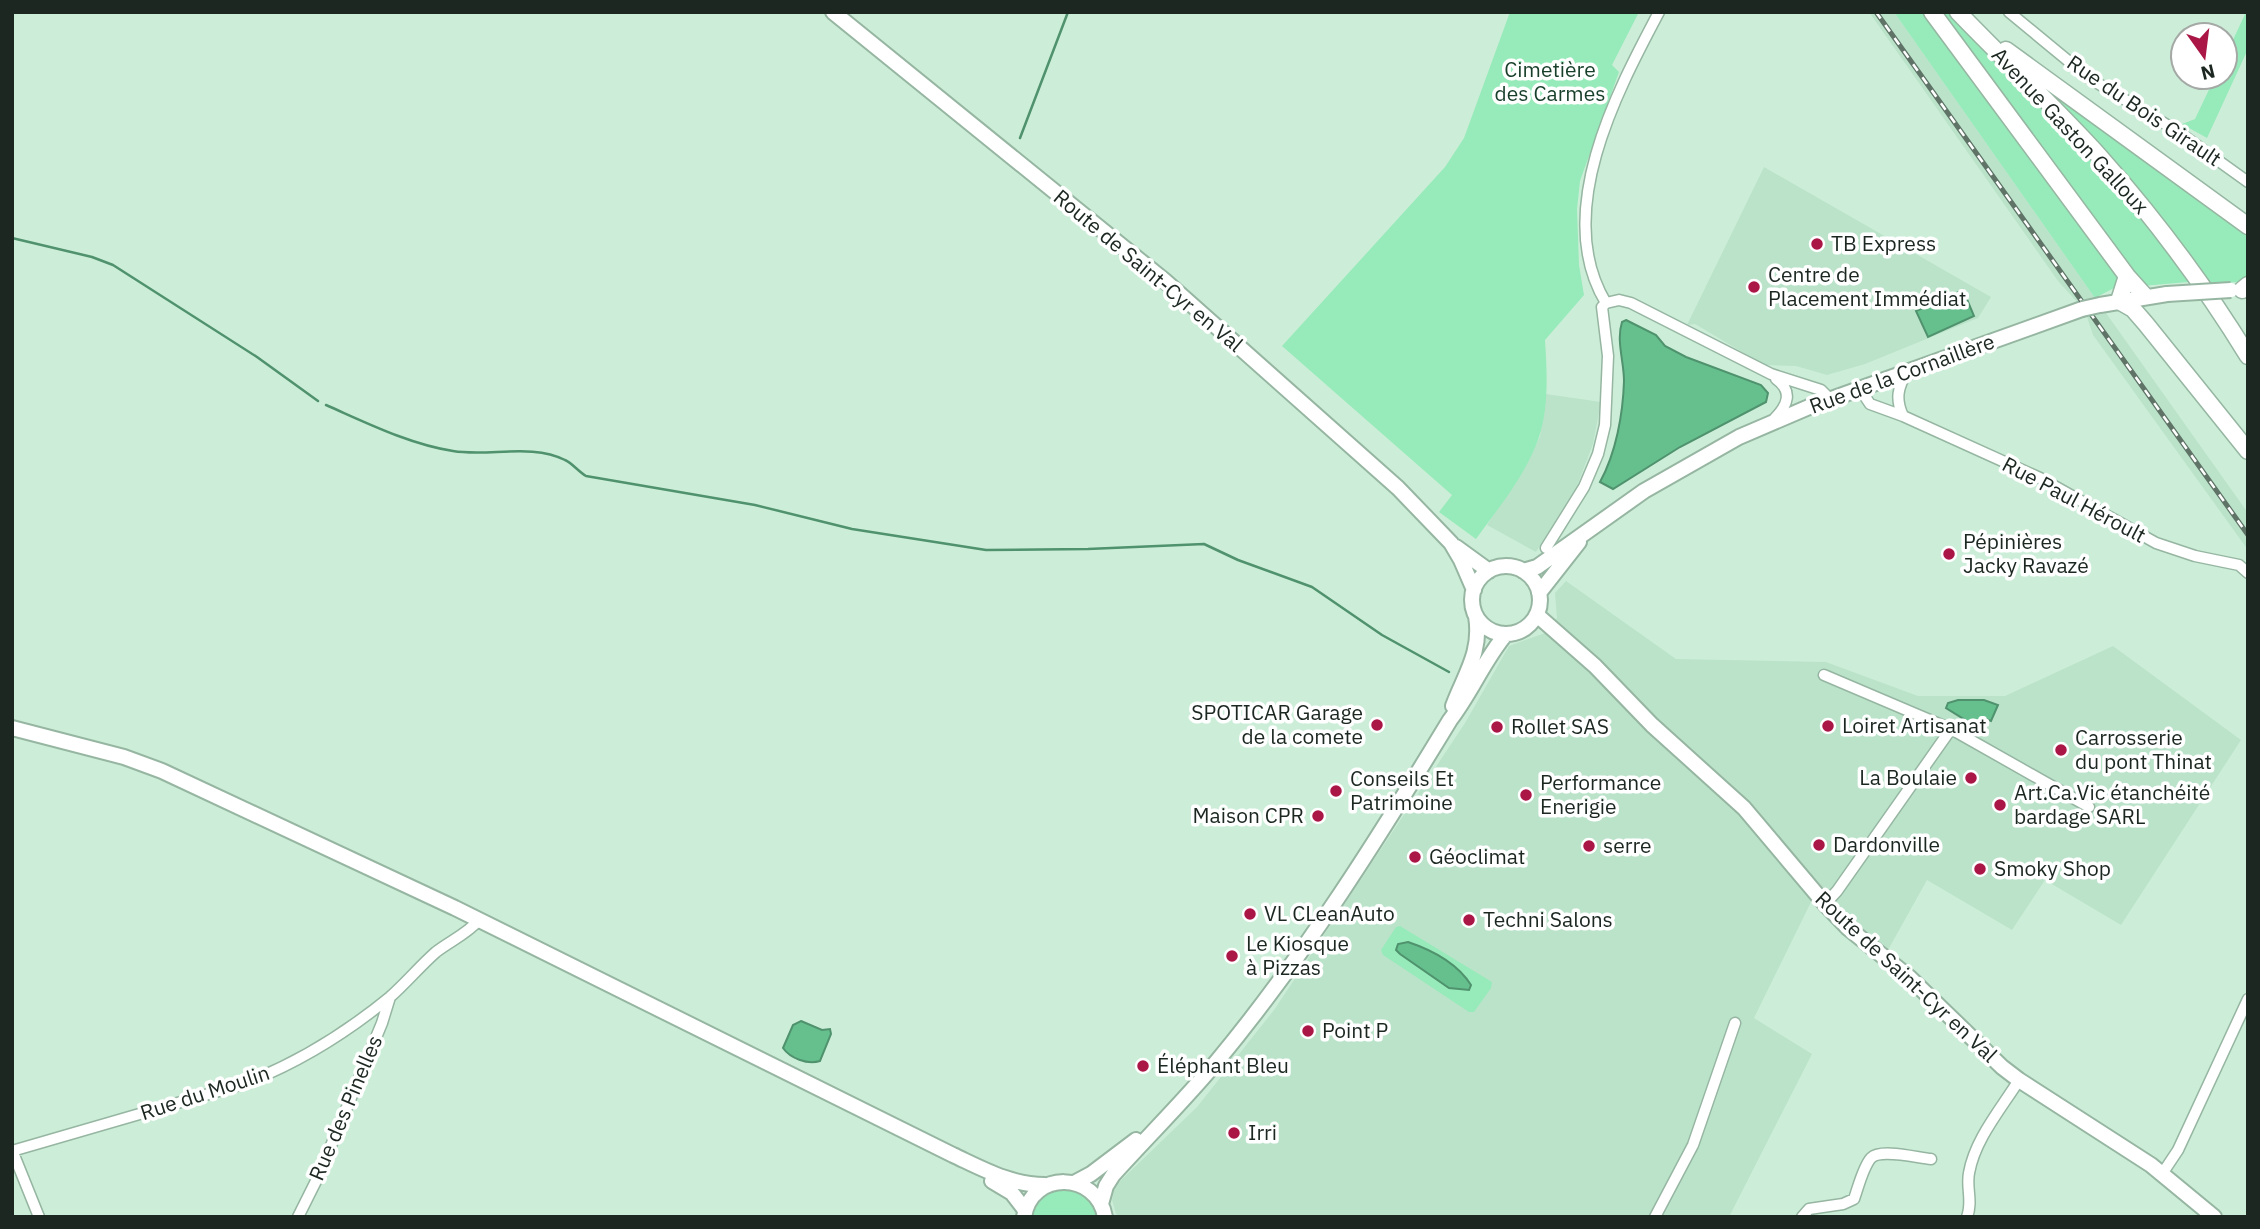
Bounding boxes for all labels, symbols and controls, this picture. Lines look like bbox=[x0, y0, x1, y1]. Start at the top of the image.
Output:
north arrow bbox=[2169, 21, 2239, 91]
street label: Avenue Gaston Galloux bbox=[1986, 41, 2156, 220]
street label: Rue du Bois Girault bbox=[2062, 48, 2227, 172]
park label: Cimetière des Carmes bbox=[1495, 55, 1605, 107]
text: N bbox=[2199, 59, 2218, 86]
street label: Route de Saint-Cyr en Val bbox=[1048, 183, 1249, 358]
place label: TB Express bbox=[1831, 229, 1936, 257]
marker: TB Express bbox=[1809, 236, 1825, 252]
place label: Centre de Placement Immédiat bbox=[1768, 260, 1966, 312]
marker: Centre de Placement Immédiat bbox=[1746, 279, 1762, 295]
street label: Rue de la Cornaillère bbox=[1805, 327, 1998, 420]
street label: Rue Paul Héroult bbox=[1998, 449, 2151, 549]
place label: Pépinières Jacky Ravazé bbox=[1963, 527, 2089, 579]
marker: Pépinières Jacky Ravazé bbox=[1941, 546, 1957, 562]
place label: SPOTICAR Garage de la comete bbox=[1191, 698, 1363, 750]
place label: Loiret Artisanat bbox=[1842, 711, 1987, 739]
place label: Rollet SAS bbox=[1511, 712, 1609, 740]
marker: SPOTICAR Garage de la comete bbox=[1369, 717, 1385, 733]
marker: Loiret Artisanat bbox=[1820, 718, 1836, 734]
marker: Rollet SAS bbox=[1489, 719, 1505, 735]
place label: Carrosserie du pont Thinat bbox=[2075, 723, 2212, 775]
marker: Carrosserie du pont Thinat bbox=[2053, 742, 2069, 758]
place label: La Boulaie bbox=[1859, 763, 1957, 791]
place label: Conseils Et Patrimoine bbox=[1350, 764, 1454, 816]
place label: Performance Enerigie bbox=[1540, 768, 1661, 820]
marker: La Boulaie bbox=[1963, 770, 1979, 786]
place label: Art.Ca.Vic étanchéité bardage SARL bbox=[2014, 778, 2210, 830]
marker: Conseils Et Patrimoine bbox=[1328, 783, 1344, 799]
marker: Performance Enerigie bbox=[1518, 787, 1534, 803]
marker: Art.Ca.Vic étanchéité bardage SARL bbox=[1992, 797, 2008, 813]
place label: Maison CPR bbox=[1192, 801, 1304, 829]
marker: Maison CPR bbox=[1310, 808, 1326, 824]
place label: Dardonville bbox=[1833, 830, 1940, 858]
place label: serre bbox=[1603, 831, 1652, 859]
marker: Dardonville bbox=[1811, 837, 1827, 853]
marker: serre bbox=[1581, 838, 1597, 854]
place label: Géoclimat bbox=[1429, 842, 1525, 870]
marker: Géoclimat bbox=[1407, 849, 1423, 865]
place label: Smoky Shop bbox=[1994, 854, 2111, 882]
marker: Smoky Shop bbox=[1972, 861, 1988, 877]
street label: Route de Saint-Cyr en Val bbox=[1810, 884, 2004, 1068]
place label: VL CLeanAuto bbox=[1264, 899, 1395, 927]
place label: Techni Salons bbox=[1483, 905, 1613, 933]
marker: VL CLeanAuto bbox=[1242, 906, 1258, 922]
marker: Techni Salons bbox=[1461, 912, 1477, 928]
place label: Le Kiosque à Pizzas bbox=[1246, 929, 1349, 981]
marker: Le Kiosque à Pizzas bbox=[1224, 948, 1240, 964]
place label: Point P bbox=[1322, 1016, 1388, 1044]
marker: Point P bbox=[1300, 1023, 1316, 1039]
street label: Rue des Pinelles bbox=[302, 1031, 388, 1185]
place label: Éléphant Bleu bbox=[1157, 1051, 1289, 1079]
street label: Rue du Moulin bbox=[136, 1058, 273, 1126]
marker: Éléphant Bleu bbox=[1135, 1058, 1151, 1074]
place label: Irri bbox=[1248, 1118, 1277, 1146]
marker: Irri bbox=[1226, 1125, 1242, 1141]

